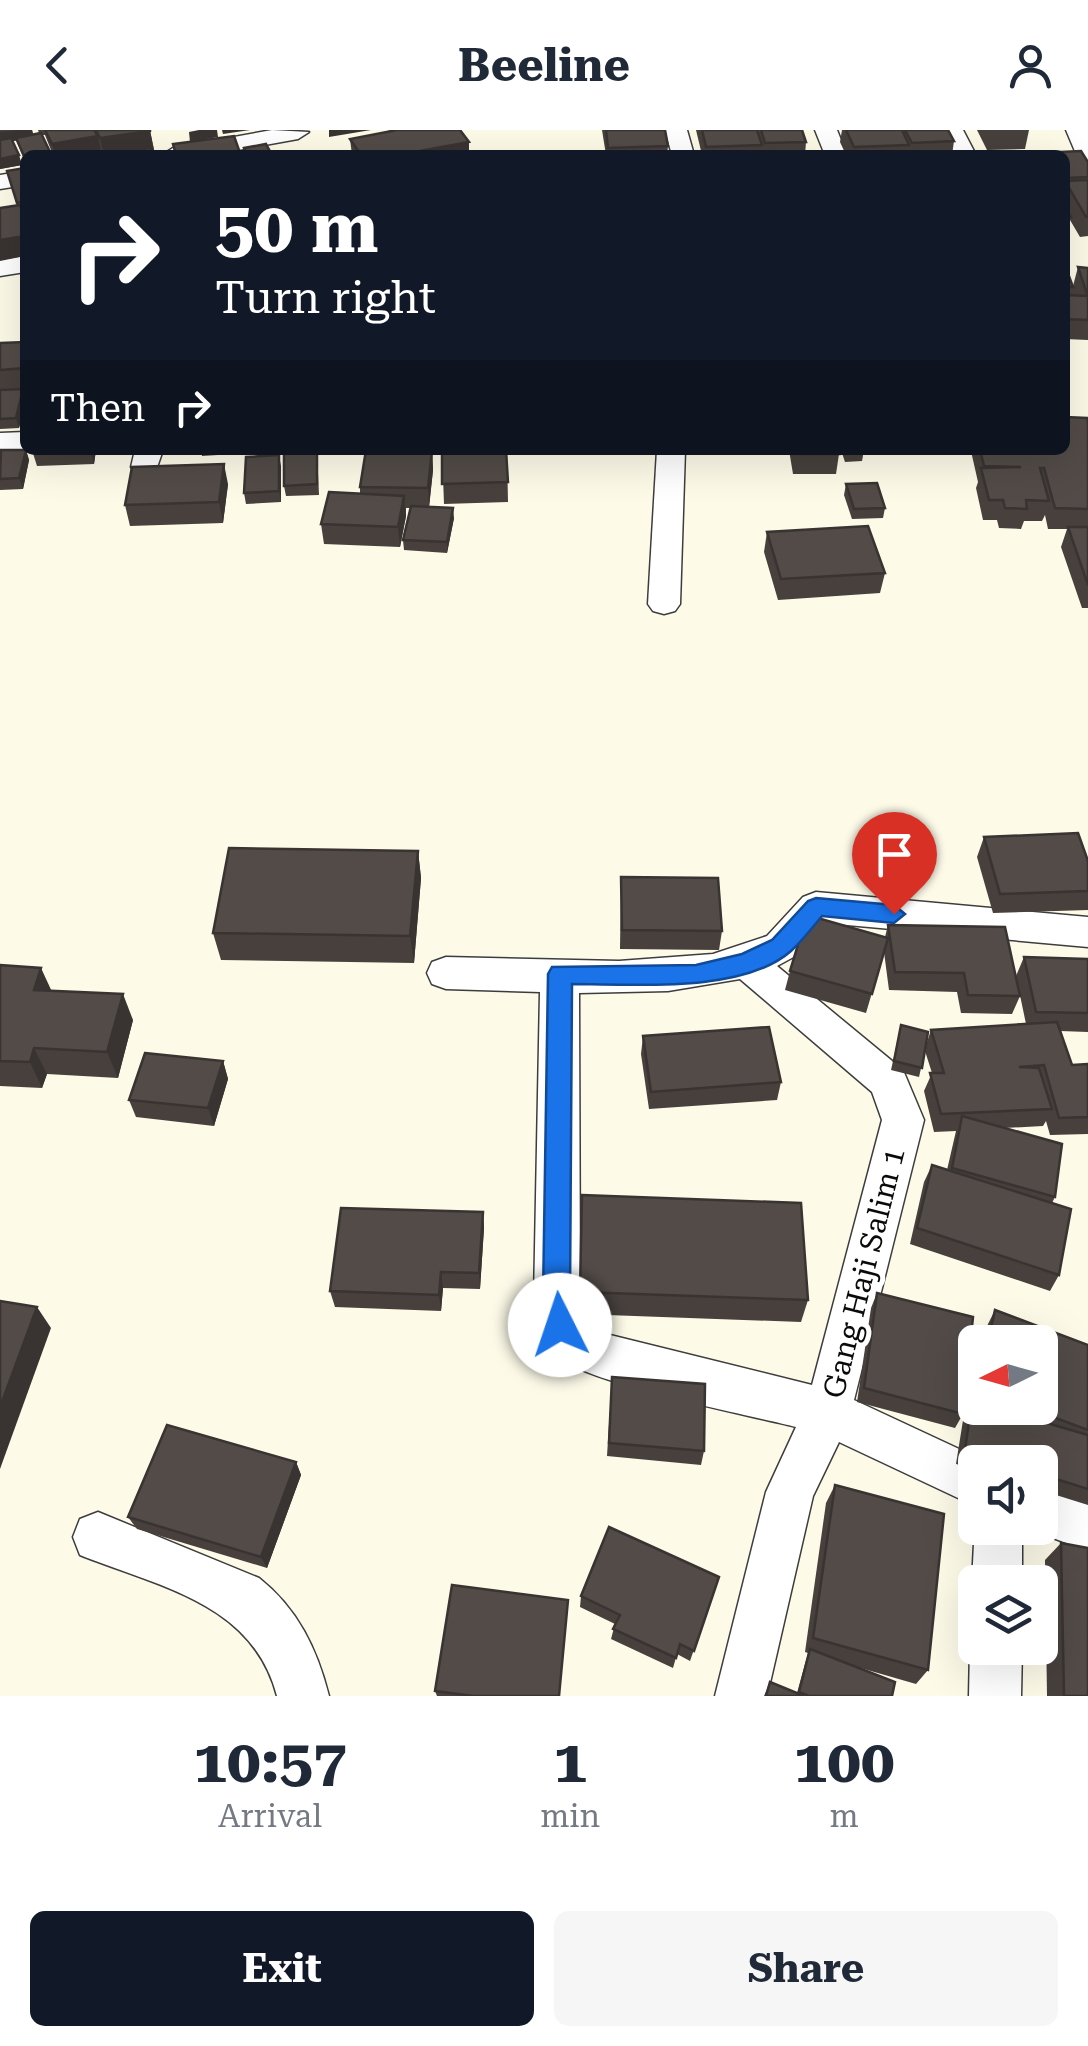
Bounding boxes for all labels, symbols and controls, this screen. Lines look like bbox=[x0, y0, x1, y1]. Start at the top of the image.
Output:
icon: back bbox=[30, 38, 85, 93]
icon: person bbox=[1003, 38, 1058, 93]
text: Beeline bbox=[458, 39, 630, 92]
text: 50 m bbox=[215, 187, 379, 269]
icon: right bbox=[50, 190, 180, 320]
text: Turn right bbox=[215, 271, 436, 324]
icon: right bbox=[165, 380, 220, 435]
text: Then bbox=[50, 386, 145, 430]
pin bbox=[852, 812, 937, 915]
icon: arrive bbox=[867, 827, 922, 882]
street label: Gang Haji Salim 1 bbox=[815, 1144, 912, 1402]
position arrow bbox=[508, 1273, 612, 1377]
north arrow bbox=[958, 1325, 1058, 1425]
map controls bbox=[958, 1325, 1058, 1665]
button: sound bbox=[958, 1445, 1058, 1545]
button: layers bbox=[958, 1565, 1058, 1665]
text: 10:57 bbox=[193, 1726, 347, 1797]
text: 1 bbox=[553, 1726, 587, 1797]
text: 100 bbox=[794, 1726, 895, 1797]
text: Arrival bbox=[218, 1797, 322, 1835]
text: min bbox=[540, 1797, 600, 1835]
text: m bbox=[830, 1797, 859, 1835]
button: Exit bbox=[30, 1911, 534, 2026]
button: Share bbox=[554, 1911, 1058, 2026]

